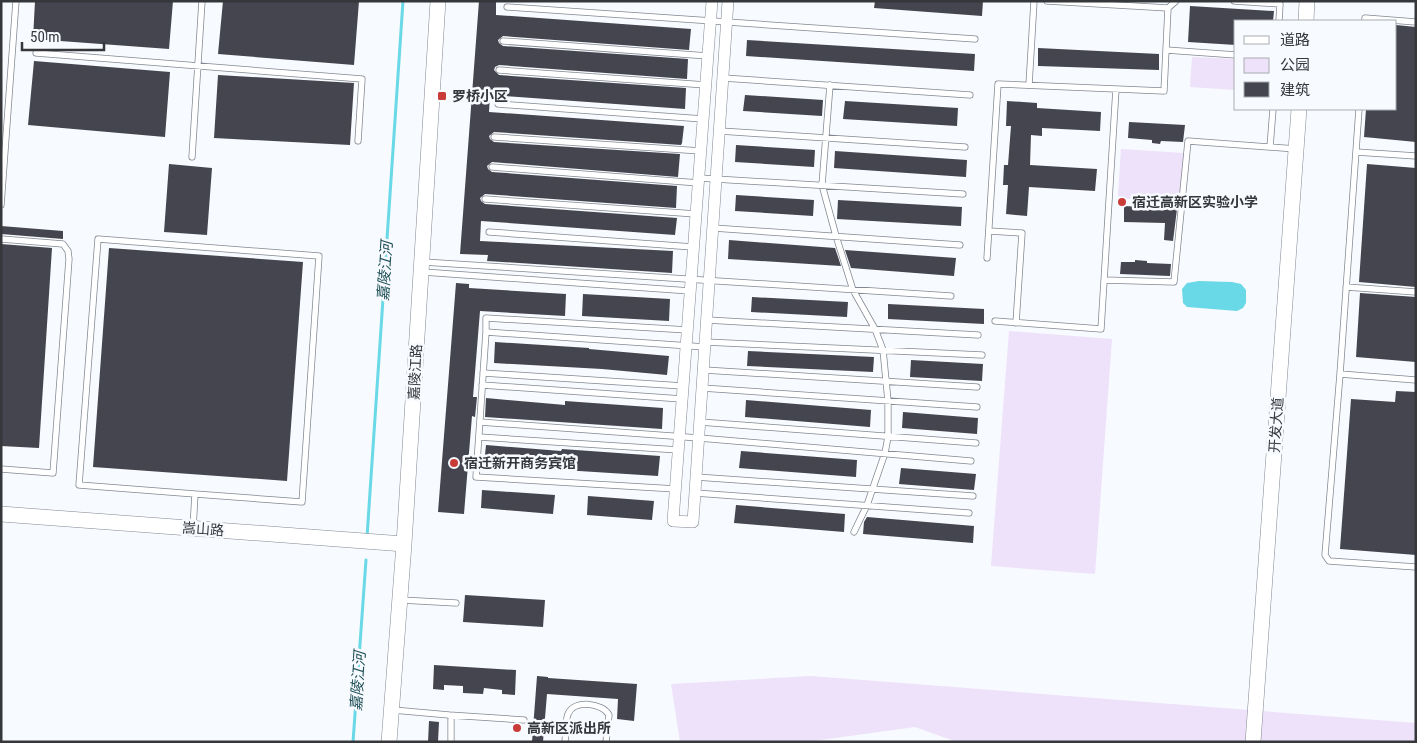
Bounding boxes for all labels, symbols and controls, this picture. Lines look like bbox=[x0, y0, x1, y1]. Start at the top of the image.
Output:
scale bar bbox=[22, 20, 105, 52]
legend bbox=[1234, 20, 1397, 110]
text: 50 m bbox=[30, 28, 60, 46]
text: 道路 bbox=[1280, 31, 1310, 49]
text: 公园 bbox=[1280, 56, 1310, 74]
text: 建筑 bbox=[1280, 81, 1310, 99]
place label: 罗桥小区 bbox=[452, 88, 508, 104]
marker: 罗桥小区 bbox=[436, 90, 448, 102]
place label: 宿迁高新区实验小学 bbox=[1132, 194, 1258, 210]
marker: 宿迁高新区实验小学 bbox=[1116, 196, 1128, 208]
water label: 嘉陵江河 bbox=[374, 237, 396, 302]
street label: 嘉陵江路 bbox=[406, 344, 424, 400]
street label: 开发大道 bbox=[1266, 397, 1286, 453]
place label: 宿迁新开商务宾馆 bbox=[464, 455, 576, 471]
marker: 宿迁新开商务宾馆 bbox=[448, 457, 460, 469]
street label: 嵩山路 bbox=[181, 520, 225, 538]
water label: 嘉陵江河 bbox=[347, 647, 369, 712]
place label: 高新区派出所 bbox=[527, 720, 611, 736]
marker: 高新区派出所 bbox=[511, 722, 523, 734]

